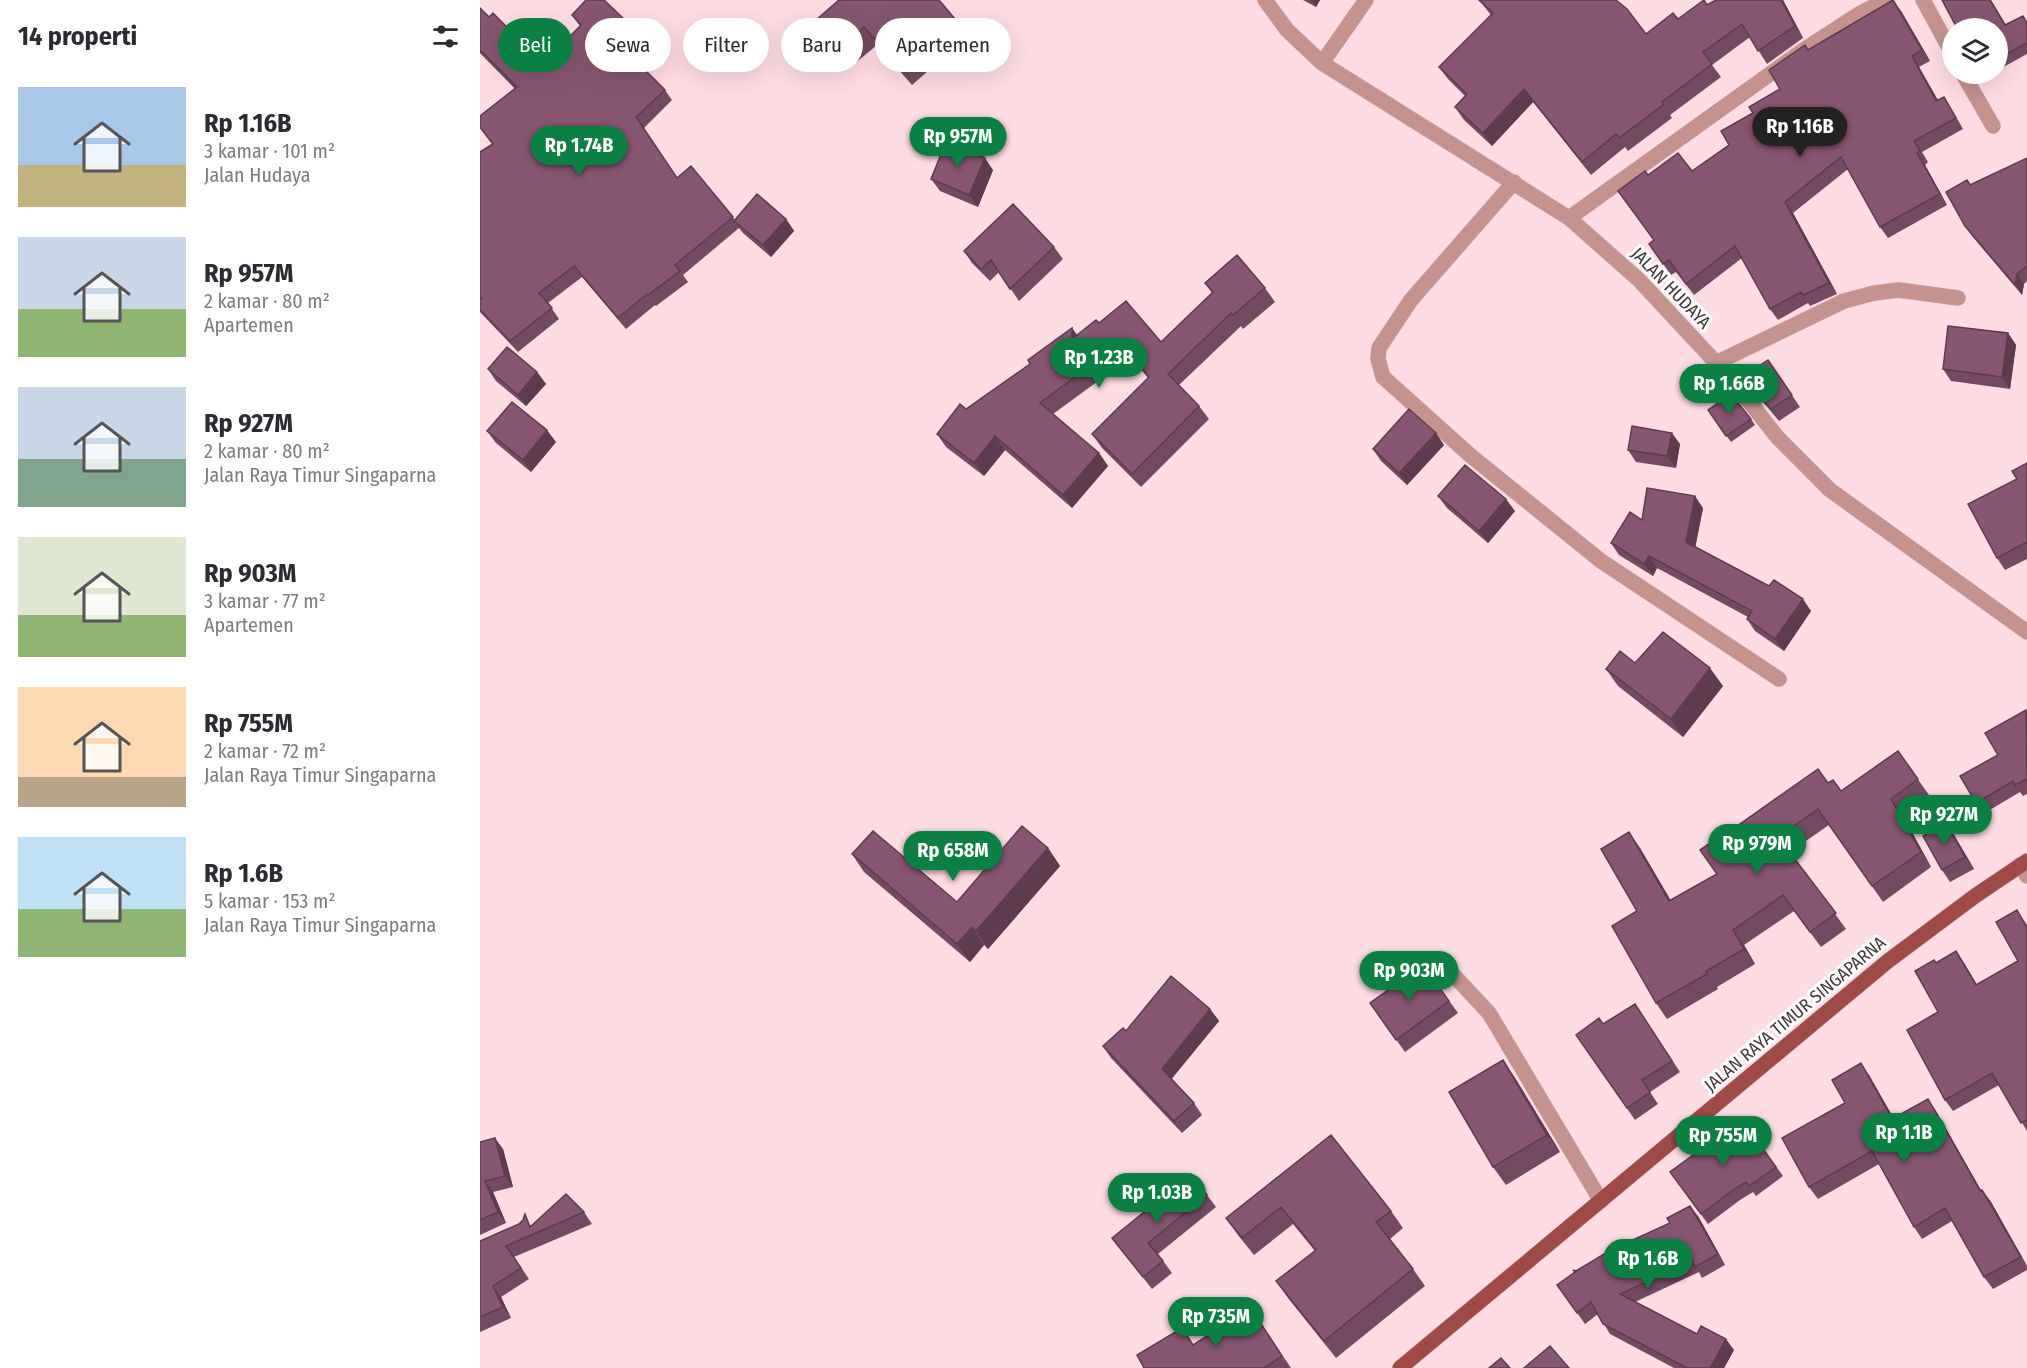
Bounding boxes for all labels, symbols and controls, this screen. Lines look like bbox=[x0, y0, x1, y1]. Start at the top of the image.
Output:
chip: Beli bbox=[498, 18, 573, 72]
chip: Sewa bbox=[585, 18, 671, 72]
chip: Filter bbox=[683, 18, 769, 72]
chip: Baru bbox=[781, 18, 863, 72]
chip: Apartemen bbox=[875, 18, 1011, 72]
map controls bbox=[1942, 18, 2008, 84]
button: layers bbox=[1942, 18, 2008, 84]
icon: filters bbox=[429, 20, 462, 53]
text: 14 properti bbox=[18, 21, 137, 52]
pin: Rp 1.16B bbox=[1738, 107, 1862, 158]
text: Rp 1.16B bbox=[204, 108, 292, 139]
icon: home bbox=[66, 111, 138, 183]
text: Rp 1.16B bbox=[1766, 114, 1834, 138]
pin: Rp 957M bbox=[903, 117, 1013, 168]
text: Rp 957M bbox=[924, 124, 992, 148]
pin: Rp 1.74B bbox=[517, 126, 641, 177]
text: Rp 1.74B bbox=[545, 133, 613, 157]
text: 3 kamar · 101 m² bbox=[204, 139, 335, 163]
text: Jalan Hudaya bbox=[204, 163, 311, 187]
street label: JALAN HUDAYA bbox=[1627, 243, 1716, 334]
text: Rp 957M bbox=[204, 258, 294, 289]
icon: home bbox=[66, 261, 138, 333]
text: 2 kamar · 80 m² bbox=[204, 289, 330, 313]
text: Apartemen bbox=[204, 313, 294, 337]
pin: Rp 1.23B bbox=[1037, 338, 1161, 389]
text: Rp 1.23B bbox=[1064, 345, 1134, 369]
pin: Rp 1.66B bbox=[1667, 364, 1791, 415]
text: Rp 1.66B bbox=[1693, 371, 1765, 395]
text: Rp 927M bbox=[204, 408, 293, 439]
icon: home bbox=[66, 411, 138, 483]
text: 2 kamar · 80 m² bbox=[204, 439, 330, 463]
text: Jalan Raya Timur Singaparna bbox=[204, 463, 436, 487]
text: Rp 903M bbox=[204, 558, 297, 589]
icon: home bbox=[66, 561, 138, 633]
text: 3 kamar · 77 m² bbox=[204, 589, 326, 613]
text: Apartemen bbox=[204, 613, 294, 637]
text: Rp 755M bbox=[204, 708, 293, 739]
icon: home bbox=[66, 711, 138, 783]
text: 2 kamar · 72 m² bbox=[204, 739, 326, 763]
text: Jalan Raya Timur Singaparna bbox=[204, 763, 436, 787]
pin: Rp 927M bbox=[1889, 795, 1999, 846]
text: Rp 927M bbox=[1910, 802, 1978, 826]
pin: Rp 979M bbox=[1702, 824, 1812, 875]
pin: Rp 658M bbox=[898, 831, 1008, 882]
text: Rp 979M bbox=[1722, 831, 1792, 855]
text: Rp 658M bbox=[917, 838, 989, 862]
text: Rp 1.6B bbox=[204, 858, 283, 889]
icon: home bbox=[66, 861, 138, 933]
text: 5 kamar · 153 m² bbox=[204, 889, 336, 913]
text: Jalan Raya Timur Singaparna bbox=[204, 913, 436, 937]
street label: JALAN RAYA TIMUR SINGAPARNA bbox=[1700, 931, 1891, 1096]
pin: Rp 903M bbox=[1354, 951, 1464, 1002]
text: Rp 903M bbox=[1373, 958, 1445, 982]
pin: Rp 1.1B bbox=[1849, 1113, 1959, 1164]
pin: Rp 755M bbox=[1668, 1116, 1778, 1167]
text: Rp 1.1B bbox=[1876, 1120, 1932, 1144]
text: Rp 755M bbox=[1689, 1123, 1757, 1147]
pin: Rp 1.03B bbox=[1095, 1173, 1219, 1224]
text: Rp 1.03B bbox=[1122, 1180, 1192, 1204]
pin: Rp 1.6B bbox=[1593, 1239, 1703, 1290]
text: Rp 1.6B bbox=[1618, 1246, 1678, 1270]
pin: Rp 735M bbox=[1161, 1297, 1271, 1348]
text: Rp 735M bbox=[1182, 1304, 1250, 1328]

